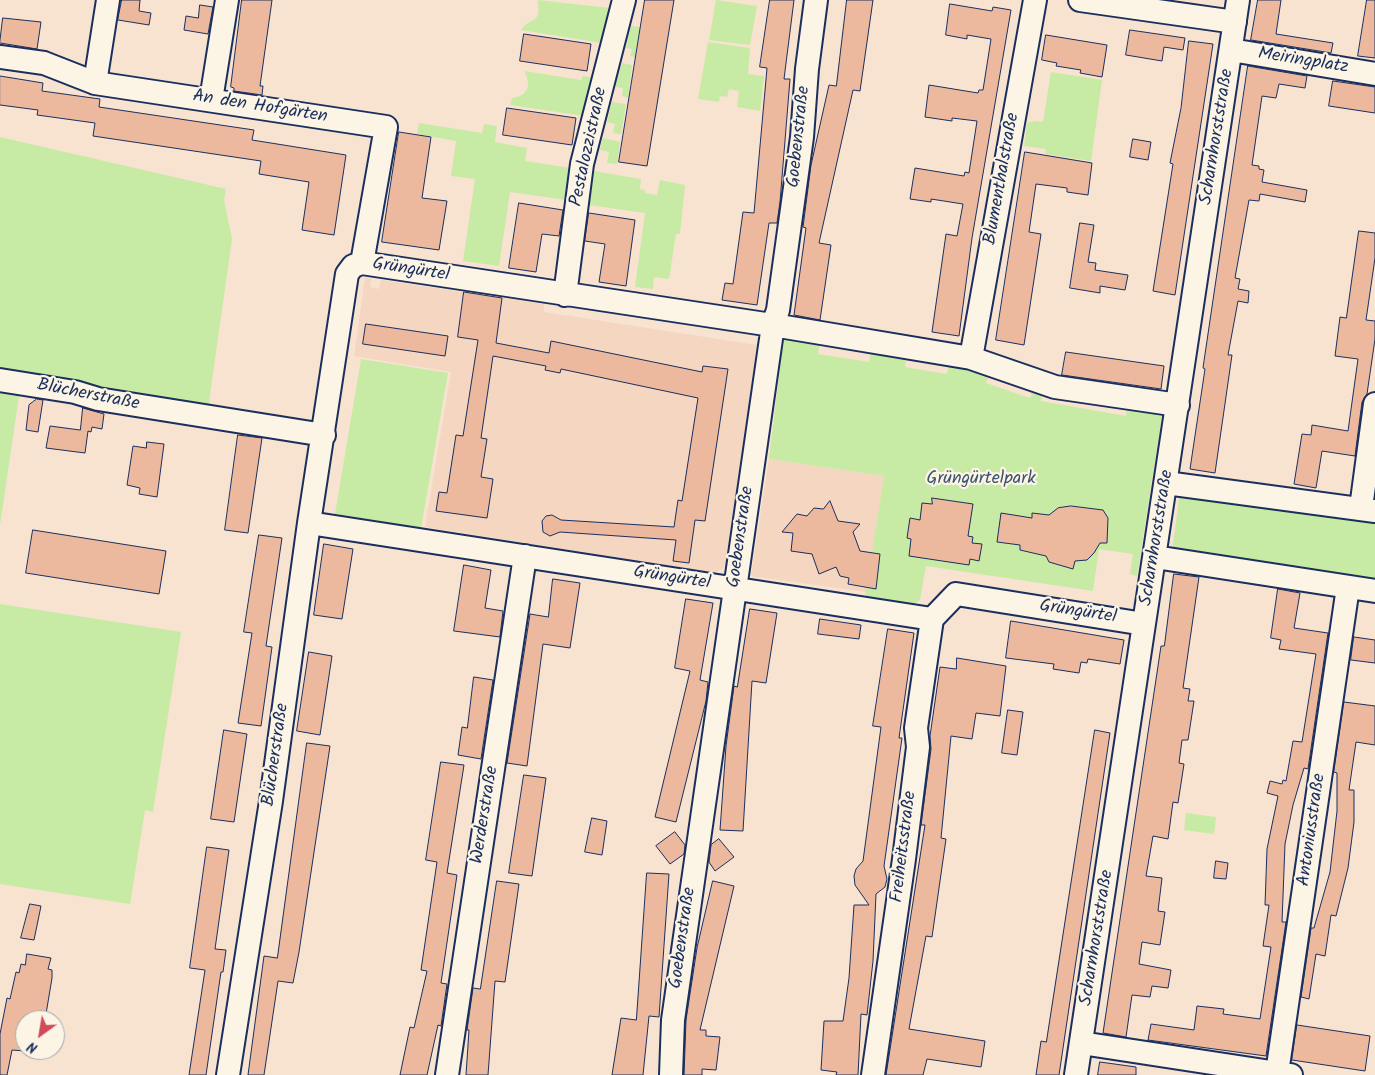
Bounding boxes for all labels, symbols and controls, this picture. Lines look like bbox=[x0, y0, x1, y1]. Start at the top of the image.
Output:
street label: Meiringplatz bbox=[1256, 44, 1350, 80]
street label: Scharnhorststraße bbox=[1197, 68, 1239, 206]
street label: Pestalozzistraße bbox=[567, 85, 613, 209]
street label: Goebenstraße bbox=[784, 85, 816, 189]
street label: An den Hofgärten bbox=[191, 87, 329, 129]
street label: Blumenthalstraße bbox=[981, 111, 1025, 247]
street label: Grüngürtel bbox=[371, 254, 451, 288]
street label: Blücherstraße bbox=[35, 375, 141, 417]
park label: Grüngürtelpark bbox=[926, 469, 1036, 491]
street label: Scharnhorststraße bbox=[1137, 469, 1179, 607]
street label: Goebenstraße bbox=[724, 485, 760, 589]
street label: Grüngürtel bbox=[632, 562, 712, 596]
street label: Grüngürtel bbox=[1038, 596, 1118, 630]
street label: Blücherstraße bbox=[259, 702, 295, 808]
street label: Werderstraße bbox=[468, 764, 504, 866]
street label: Antoniusstraße bbox=[1294, 772, 1332, 888]
street label: Freiheitsstraße bbox=[887, 790, 923, 904]
street label: Scharnhorststraße bbox=[1077, 869, 1119, 1007]
street label: Goebenstraße bbox=[666, 886, 702, 990]
north arrow bbox=[15, 1010, 65, 1060]
text: N bbox=[23, 1035, 42, 1059]

